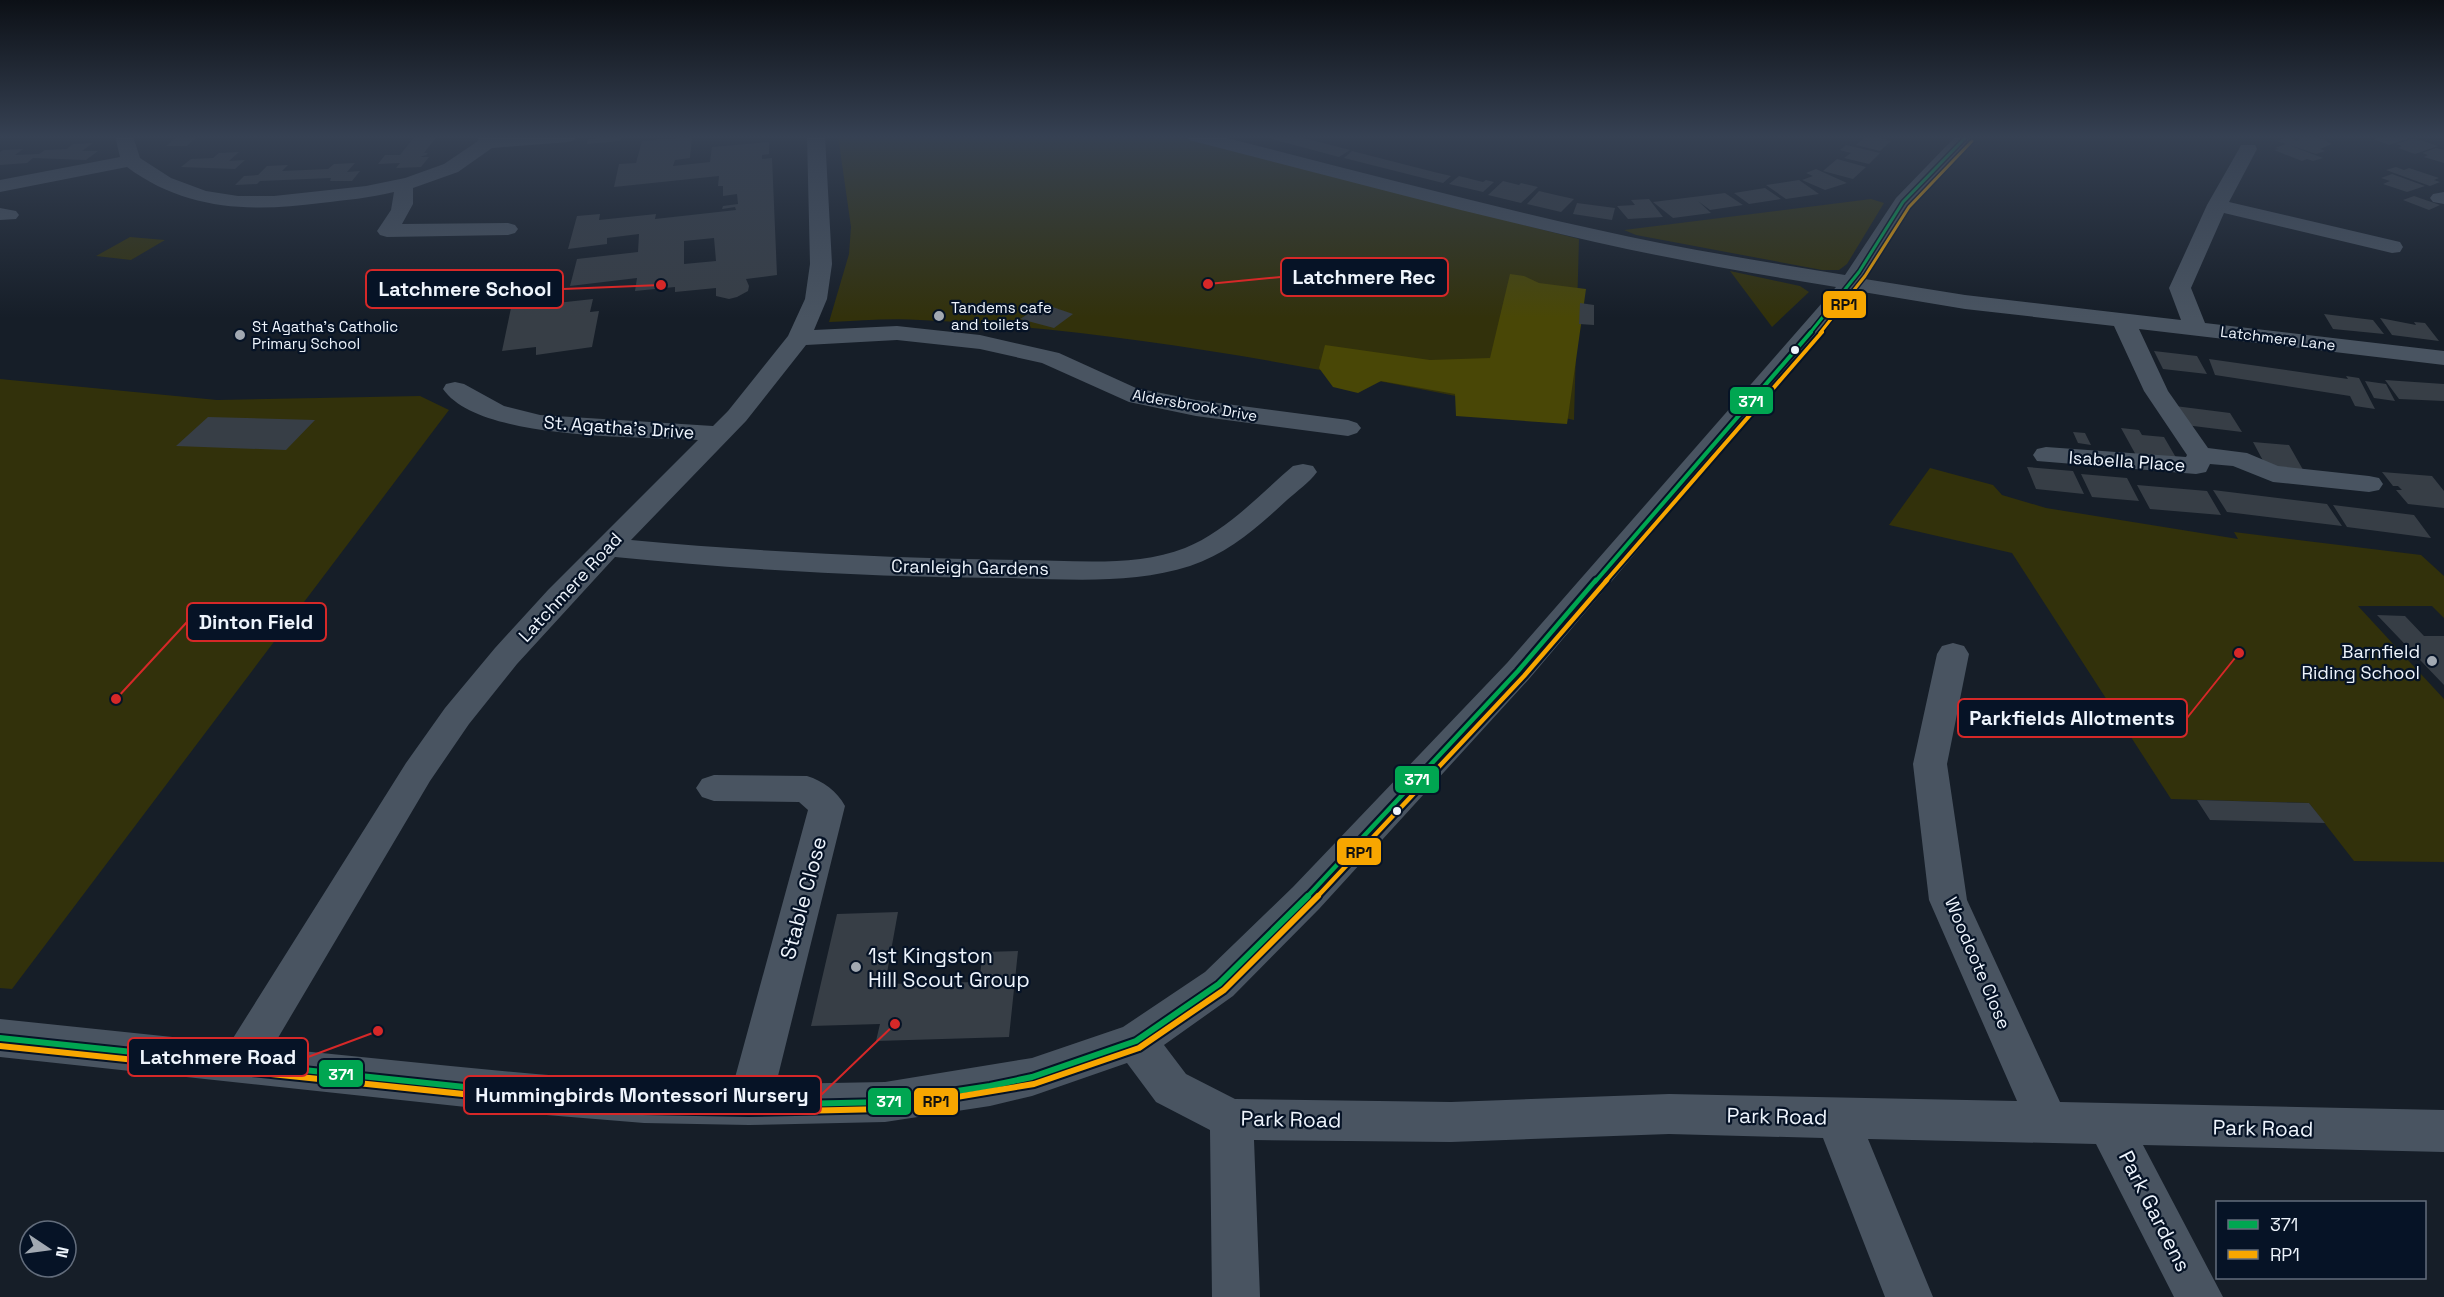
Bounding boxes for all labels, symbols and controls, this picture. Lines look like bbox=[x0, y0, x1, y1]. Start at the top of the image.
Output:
callout: Latchmere Rec bbox=[1281, 258, 1448, 296]
text: Latchmere Rec bbox=[1292, 264, 1436, 290]
callout: Latchmere School bbox=[366, 270, 563, 308]
text: Latchmere School bbox=[378, 276, 552, 302]
line badge: RP1 bbox=[1822, 290, 1867, 319]
text: RP1 bbox=[1830, 294, 1858, 315]
place label: Tandems cafe and toilets bbox=[951, 298, 1052, 334]
marker: Tandems cafe and toilets bbox=[932, 309, 946, 323]
place label: St Agatha's Catholic Primary School bbox=[252, 317, 398, 353]
street label: Latchmere Lane bbox=[2219, 322, 2337, 355]
marker: St Agatha's Catholic Primary School bbox=[233, 328, 247, 342]
unlabelled marker bbox=[1789, 344, 1801, 356]
street label: Aldersbrook Drive bbox=[1131, 385, 1259, 425]
line badge: 371 bbox=[1729, 386, 1774, 415]
text: 371 bbox=[1738, 391, 1764, 412]
street label: St. Agatha's Drive bbox=[543, 410, 695, 444]
street label: Isabella Place bbox=[2068, 445, 2186, 477]
street label: Latchmere Road bbox=[513, 527, 627, 647]
street label: Cranleigh Gardens bbox=[891, 554, 1049, 580]
callout: Dinton Field bbox=[187, 603, 326, 641]
text: Dinton Field bbox=[199, 609, 313, 635]
place label: Barnfield Riding School bbox=[2302, 640, 2420, 684]
marker: Barnfield Riding School bbox=[2425, 654, 2439, 668]
callout: Parkfields Allotments bbox=[1958, 699, 2187, 737]
text: Parkfields Allotments bbox=[1969, 705, 2175, 731]
line badge: 371 bbox=[1394, 765, 1440, 794]
text: 371 bbox=[1404, 769, 1430, 790]
unlabelled marker bbox=[1391, 805, 1403, 817]
street label: Stable Close bbox=[774, 834, 832, 962]
line badge: RP1 bbox=[1336, 837, 1382, 866]
text: RP1 bbox=[1345, 842, 1373, 863]
street label: Woodcote Close bbox=[1940, 893, 2016, 1033]
place label: 1st Kingston Hill Scout Group bbox=[868, 942, 1030, 993]
marker: 1st Kingston Hill Scout Group bbox=[849, 960, 863, 974]
callout: Latchmere Road bbox=[128, 1038, 308, 1076]
text: Latchmere Road bbox=[140, 1044, 296, 1070]
line badge: 371 bbox=[318, 1059, 364, 1088]
text: 371 bbox=[328, 1064, 354, 1085]
callout: Hummingbirds Montessori Nursery bbox=[464, 1076, 821, 1114]
text: Hummingbirds Montessori Nursery bbox=[475, 1082, 809, 1108]
line badge: 371 bbox=[867, 1087, 912, 1116]
line badge: RP1 bbox=[913, 1087, 959, 1116]
text: 371 bbox=[876, 1091, 902, 1112]
text: RP1 bbox=[922, 1091, 950, 1112]
street label: Park Road bbox=[1726, 1102, 1828, 1130]
street label: Park Road bbox=[1240, 1105, 1342, 1133]
street label: Park Road bbox=[2212, 1114, 2314, 1142]
street label: Park Gardens bbox=[2113, 1146, 2197, 1276]
legend bbox=[2216, 1201, 2426, 1279]
text: 371 bbox=[2270, 1213, 2298, 1236]
north arrow bbox=[18, 1219, 78, 1279]
text: RP1 bbox=[2270, 1243, 2300, 1266]
text: N bbox=[51, 1245, 74, 1260]

